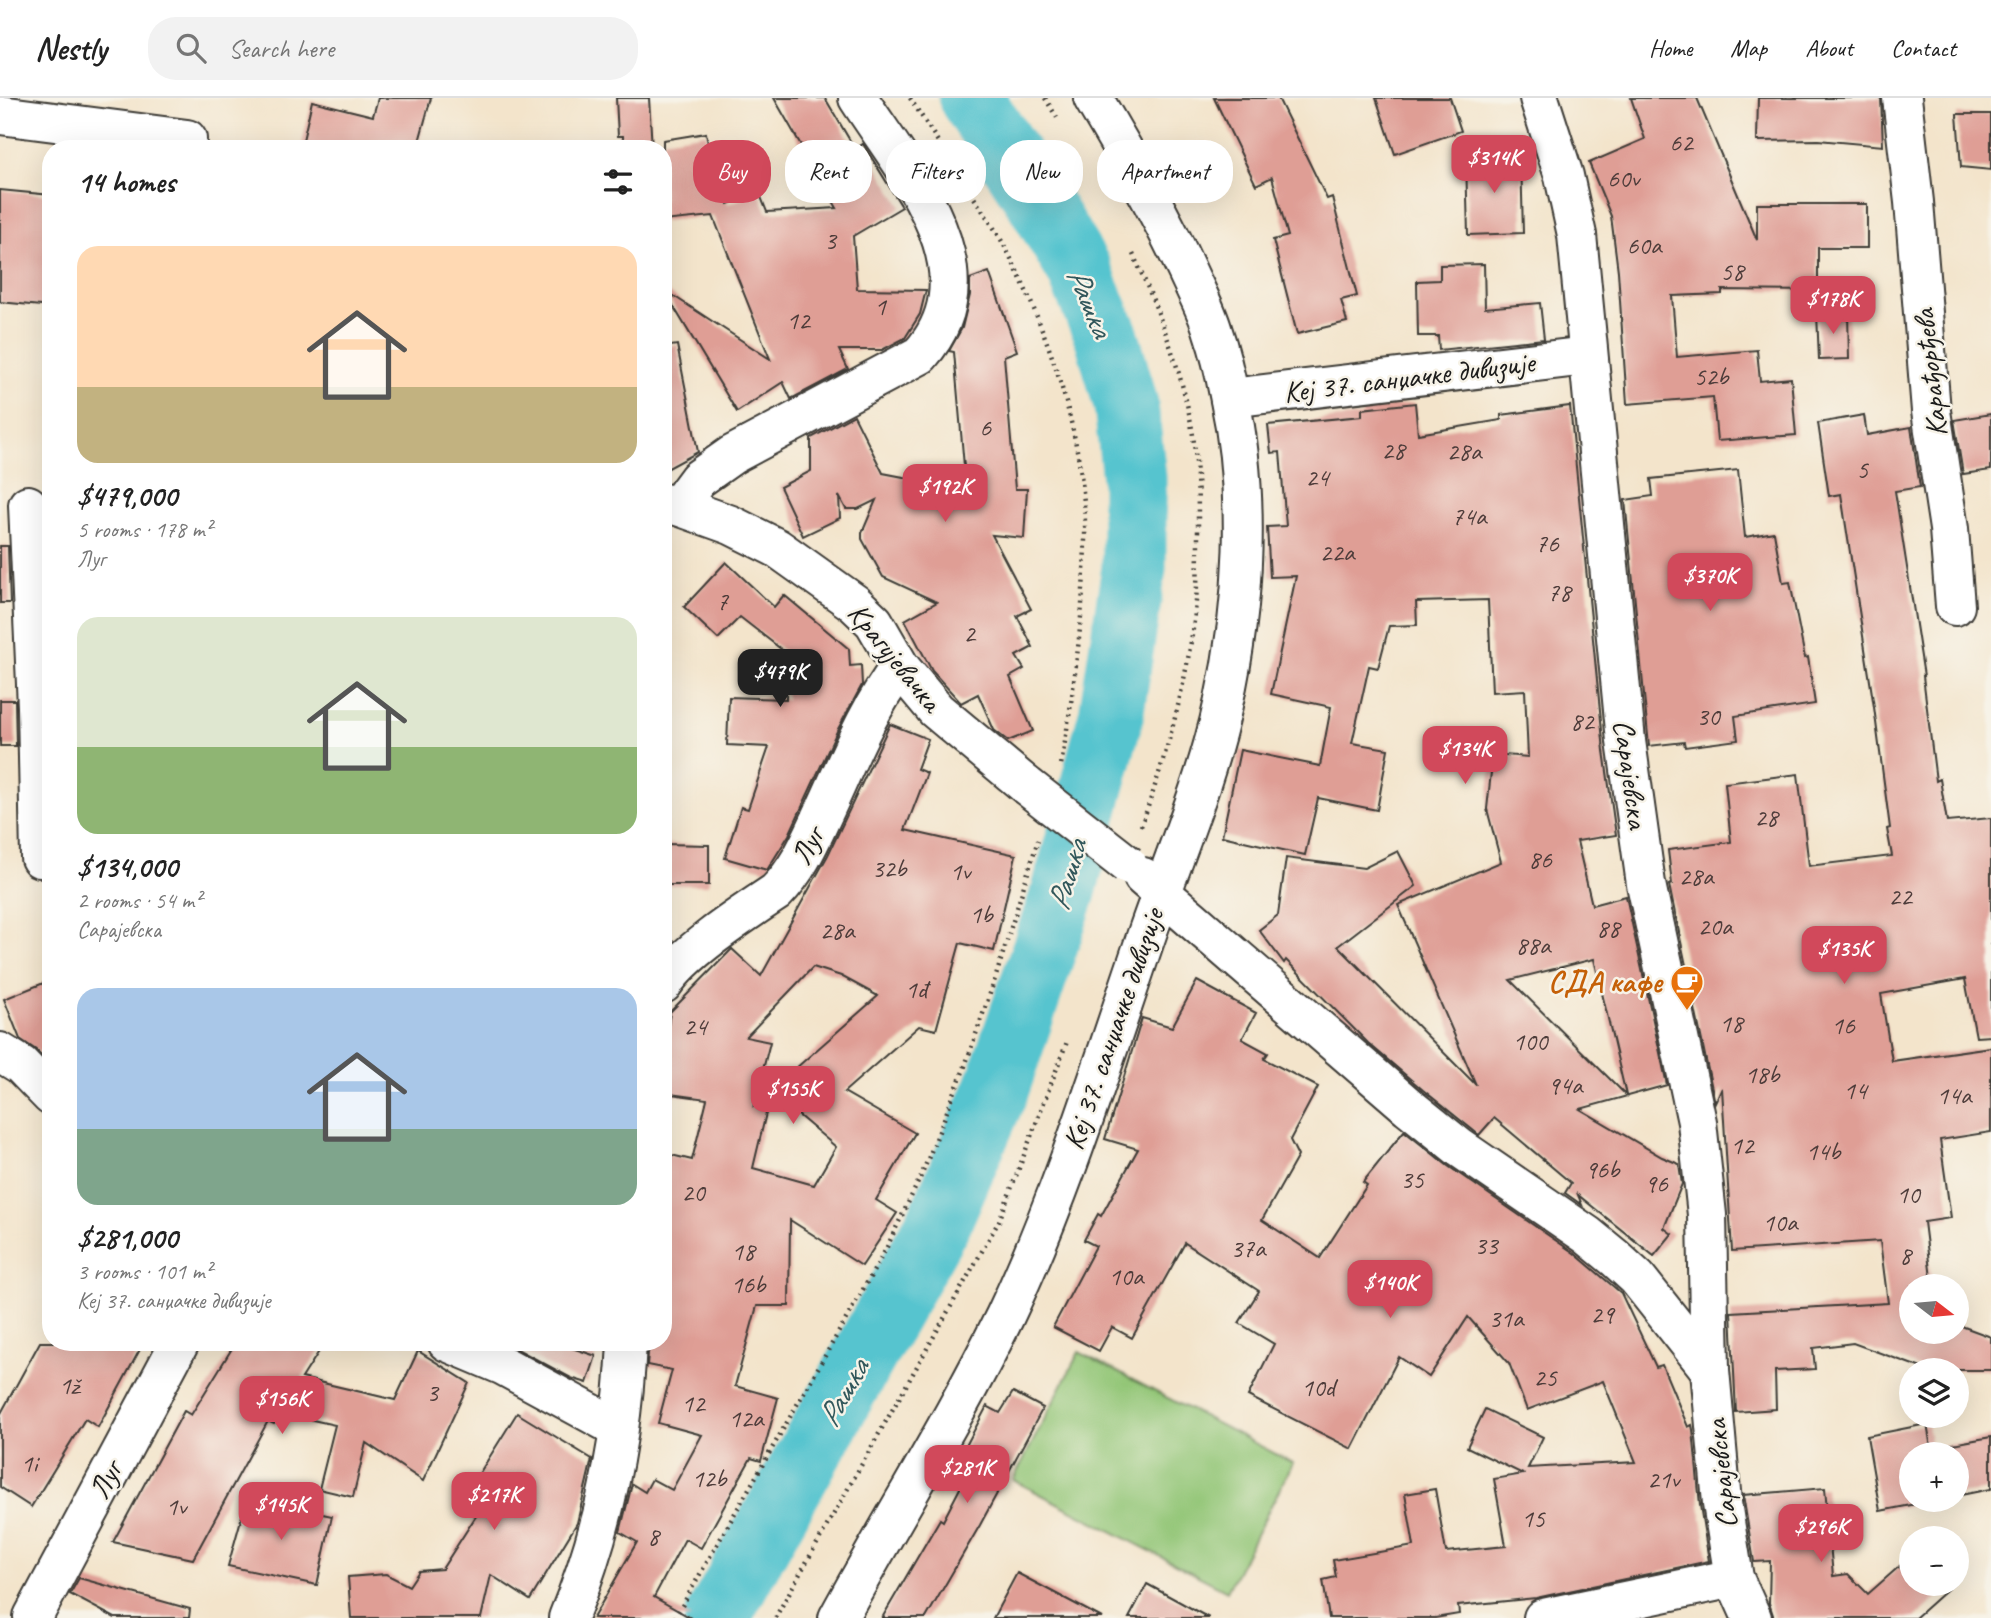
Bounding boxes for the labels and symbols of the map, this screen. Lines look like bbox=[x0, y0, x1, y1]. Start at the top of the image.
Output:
house number: 62 bbox=[1669, 126, 1695, 159]
pin: $314K bbox=[1445, 136, 1543, 195]
house number: 60v bbox=[1607, 162, 1641, 195]
house number: 3 bbox=[824, 224, 838, 257]
house number: 60a bbox=[1627, 229, 1663, 262]
house number: 58 bbox=[1720, 255, 1746, 288]
water label: Рашка bbox=[1057, 261, 1124, 346]
pin: $178K bbox=[1784, 276, 1882, 336]
house number: 1 bbox=[874, 290, 887, 323]
house number: 12 bbox=[786, 304, 812, 337]
street label: Карађорђева bbox=[1904, 305, 1956, 439]
street label: Кеј 37. санџачке дивизије bbox=[1281, 342, 1539, 411]
house number: 52b bbox=[1694, 360, 1730, 393]
house number: 6 bbox=[979, 411, 992, 444]
house number: 28 bbox=[1381, 434, 1407, 467]
house number: 28a bbox=[1447, 435, 1483, 468]
house number: 5 bbox=[1856, 453, 1869, 486]
house number: 24 bbox=[1305, 461, 1331, 494]
pin: $192K bbox=[896, 464, 994, 524]
house number: 74a bbox=[1452, 500, 1488, 533]
house number: 76 bbox=[1535, 527, 1560, 560]
house number: 22a bbox=[1320, 536, 1356, 569]
pin: $370K bbox=[1661, 554, 1759, 613]
house number: 78 bbox=[1547, 576, 1573, 609]
house number: 7 bbox=[716, 585, 729, 618]
street label: Крагујевачка bbox=[839, 595, 952, 721]
house number: 2 bbox=[963, 617, 977, 650]
pin: $479K bbox=[731, 650, 829, 709]
house number: 30 bbox=[1696, 700, 1722, 733]
house number: 82 bbox=[1570, 705, 1596, 738]
street label: Сарајевска bbox=[1605, 717, 1658, 833]
pin: $134K bbox=[1416, 726, 1514, 786]
house number: 28 bbox=[1754, 801, 1780, 834]
street label: Луг bbox=[782, 818, 834, 871]
water label: Рашка bbox=[1038, 832, 1097, 915]
house number: 86 bbox=[1528, 843, 1553, 876]
house number: 32b bbox=[872, 852, 908, 885]
house number: 1v bbox=[950, 855, 973, 888]
house number: 28a bbox=[1679, 860, 1715, 893]
house number: 22 bbox=[1888, 880, 1914, 913]
house number: 1b bbox=[969, 898, 994, 931]
street label: Кеј 37. санџачке дивизије bbox=[1054, 901, 1173, 1155]
house number: 20a bbox=[1698, 910, 1734, 943]
house number: 88 bbox=[1596, 912, 1622, 945]
house number: 28a bbox=[820, 914, 856, 947]
pin: $135K bbox=[1795, 926, 1893, 986]
house number: 88a bbox=[1516, 929, 1552, 962]
place label: СДА кафе bbox=[1548, 963, 1664, 1001]
cafe icon: СДА кафе bbox=[1668, 963, 1706, 1012]
house number: 1đ bbox=[905, 973, 932, 1006]
house number: 18 bbox=[1719, 1007, 1745, 1040]
house number: 16 bbox=[1831, 1009, 1856, 1042]
house number: 24 bbox=[683, 1010, 709, 1043]
house number: 100 bbox=[1512, 1025, 1550, 1058]
house number: 18b bbox=[1745, 1058, 1781, 1091]
pin: $155K bbox=[744, 1066, 842, 1126]
house number: 94a bbox=[1548, 1069, 1584, 1102]
house number: 14 bbox=[1843, 1074, 1869, 1107]
house number: 14a bbox=[1937, 1079, 1973, 1112]
house number: 12 bbox=[1730, 1129, 1756, 1162]
house number: 14b bbox=[1806, 1135, 1842, 1168]
house number: 96b bbox=[1585, 1153, 1621, 1186]
house number: 35 bbox=[1400, 1163, 1425, 1196]
house number: 96 bbox=[1644, 1167, 1669, 1200]
house number: 20 bbox=[681, 1176, 707, 1209]
house number: 10 bbox=[1896, 1178, 1922, 1211]
house number: 10a bbox=[1763, 1206, 1799, 1239]
house number: 33 bbox=[1474, 1229, 1500, 1262]
house number: 37a bbox=[1231, 1232, 1267, 1265]
house number: 18 bbox=[731, 1235, 757, 1268]
house number: 8 bbox=[1899, 1239, 1913, 1272]
house number: 10a bbox=[1109, 1260, 1145, 1293]
pin: $140K bbox=[1341, 1260, 1439, 1320]
house number: 16b bbox=[731, 1268, 767, 1301]
north arrow bbox=[1899, 1274, 1969, 1344]
house number: 29 bbox=[1590, 1298, 1616, 1331]
house number: 31a bbox=[1489, 1302, 1525, 1335]
water label: Рашка bbox=[808, 1349, 880, 1434]
house number: 25 bbox=[1533, 1361, 1558, 1394]
house number: 1ž bbox=[59, 1369, 83, 1402]
house number: 10d bbox=[1301, 1371, 1339, 1404]
pin: $156K bbox=[233, 1376, 331, 1436]
house number: 3 bbox=[426, 1376, 440, 1409]
house number: 12 bbox=[681, 1387, 707, 1420]
house number: 12a bbox=[729, 1402, 765, 1435]
street label: Сарајевска bbox=[1696, 1416, 1746, 1530]
pin: $281K bbox=[918, 1446, 1016, 1505]
house number: 1i bbox=[21, 1447, 40, 1480]
street label: Луг bbox=[80, 1452, 132, 1505]
house number: 12b bbox=[692, 1462, 728, 1495]
house number: 21v bbox=[1647, 1463, 1681, 1496]
pin: $217K bbox=[445, 1472, 543, 1532]
pin: $145K bbox=[232, 1482, 330, 1542]
house number: 1v bbox=[166, 1490, 189, 1523]
house number: 15 bbox=[1521, 1502, 1546, 1535]
pin: $296K bbox=[1772, 1504, 1870, 1564]
house number: 8 bbox=[647, 1520, 661, 1553]

